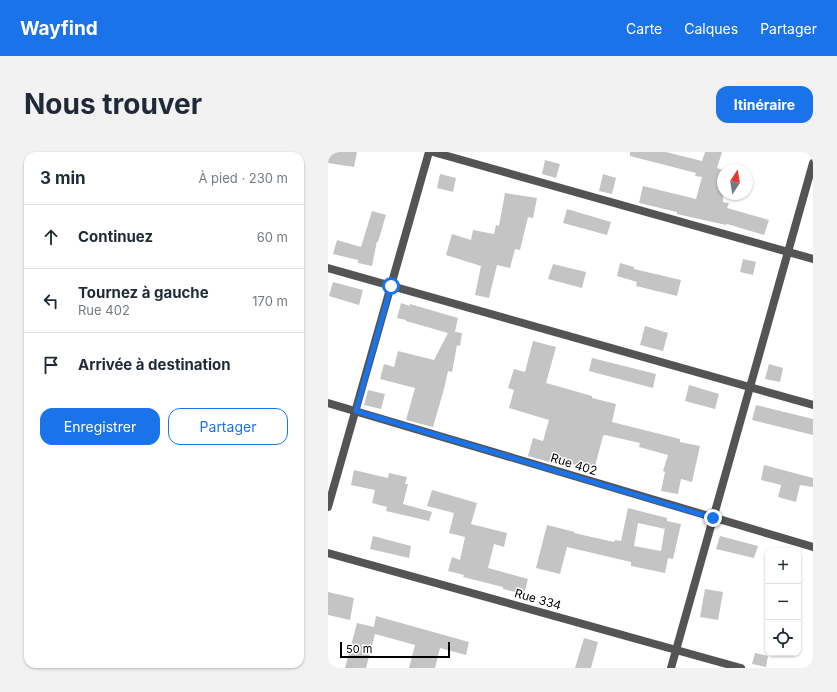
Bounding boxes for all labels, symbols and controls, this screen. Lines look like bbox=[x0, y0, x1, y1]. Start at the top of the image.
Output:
text: Wayfind bbox=[20, 17, 98, 40]
text: Carte bbox=[626, 20, 662, 37]
text: Calques bbox=[684, 20, 738, 37]
text: Partager bbox=[760, 20, 817, 37]
button: Itinéraire bbox=[716, 86, 813, 123]
text: Nous trouver bbox=[24, 87, 202, 121]
north arrow bbox=[717, 164, 753, 200]
text: 3 min bbox=[40, 168, 86, 188]
text: À pied · 230 m bbox=[198, 170, 288, 186]
icon: ahead bbox=[40, 226, 62, 248]
text: Continuez bbox=[78, 227, 153, 246]
text: 60 m bbox=[257, 229, 288, 245]
route start bbox=[382, 277, 400, 295]
text: Tournez à gauche bbox=[78, 283, 209, 302]
icon: left bbox=[40, 290, 62, 312]
text: 170 m bbox=[252, 293, 288, 309]
text: Rue 402 bbox=[78, 302, 130, 318]
icon: arrive bbox=[40, 354, 62, 376]
text: Arrivée à destination bbox=[78, 355, 231, 374]
button: Enregistrer bbox=[40, 408, 160, 445]
button: Partager bbox=[168, 408, 288, 445]
street label: Rue 402 bbox=[549, 450, 599, 478]
route end bbox=[704, 509, 722, 527]
map controls bbox=[765, 548, 801, 656]
button: + bbox=[765, 548, 801, 584]
button: − bbox=[765, 584, 801, 620]
street label: Rue 334 bbox=[513, 585, 563, 613]
button: locate bbox=[765, 620, 801, 656]
scale bar bbox=[340, 640, 450, 659]
text: 50 m bbox=[346, 642, 372, 656]

